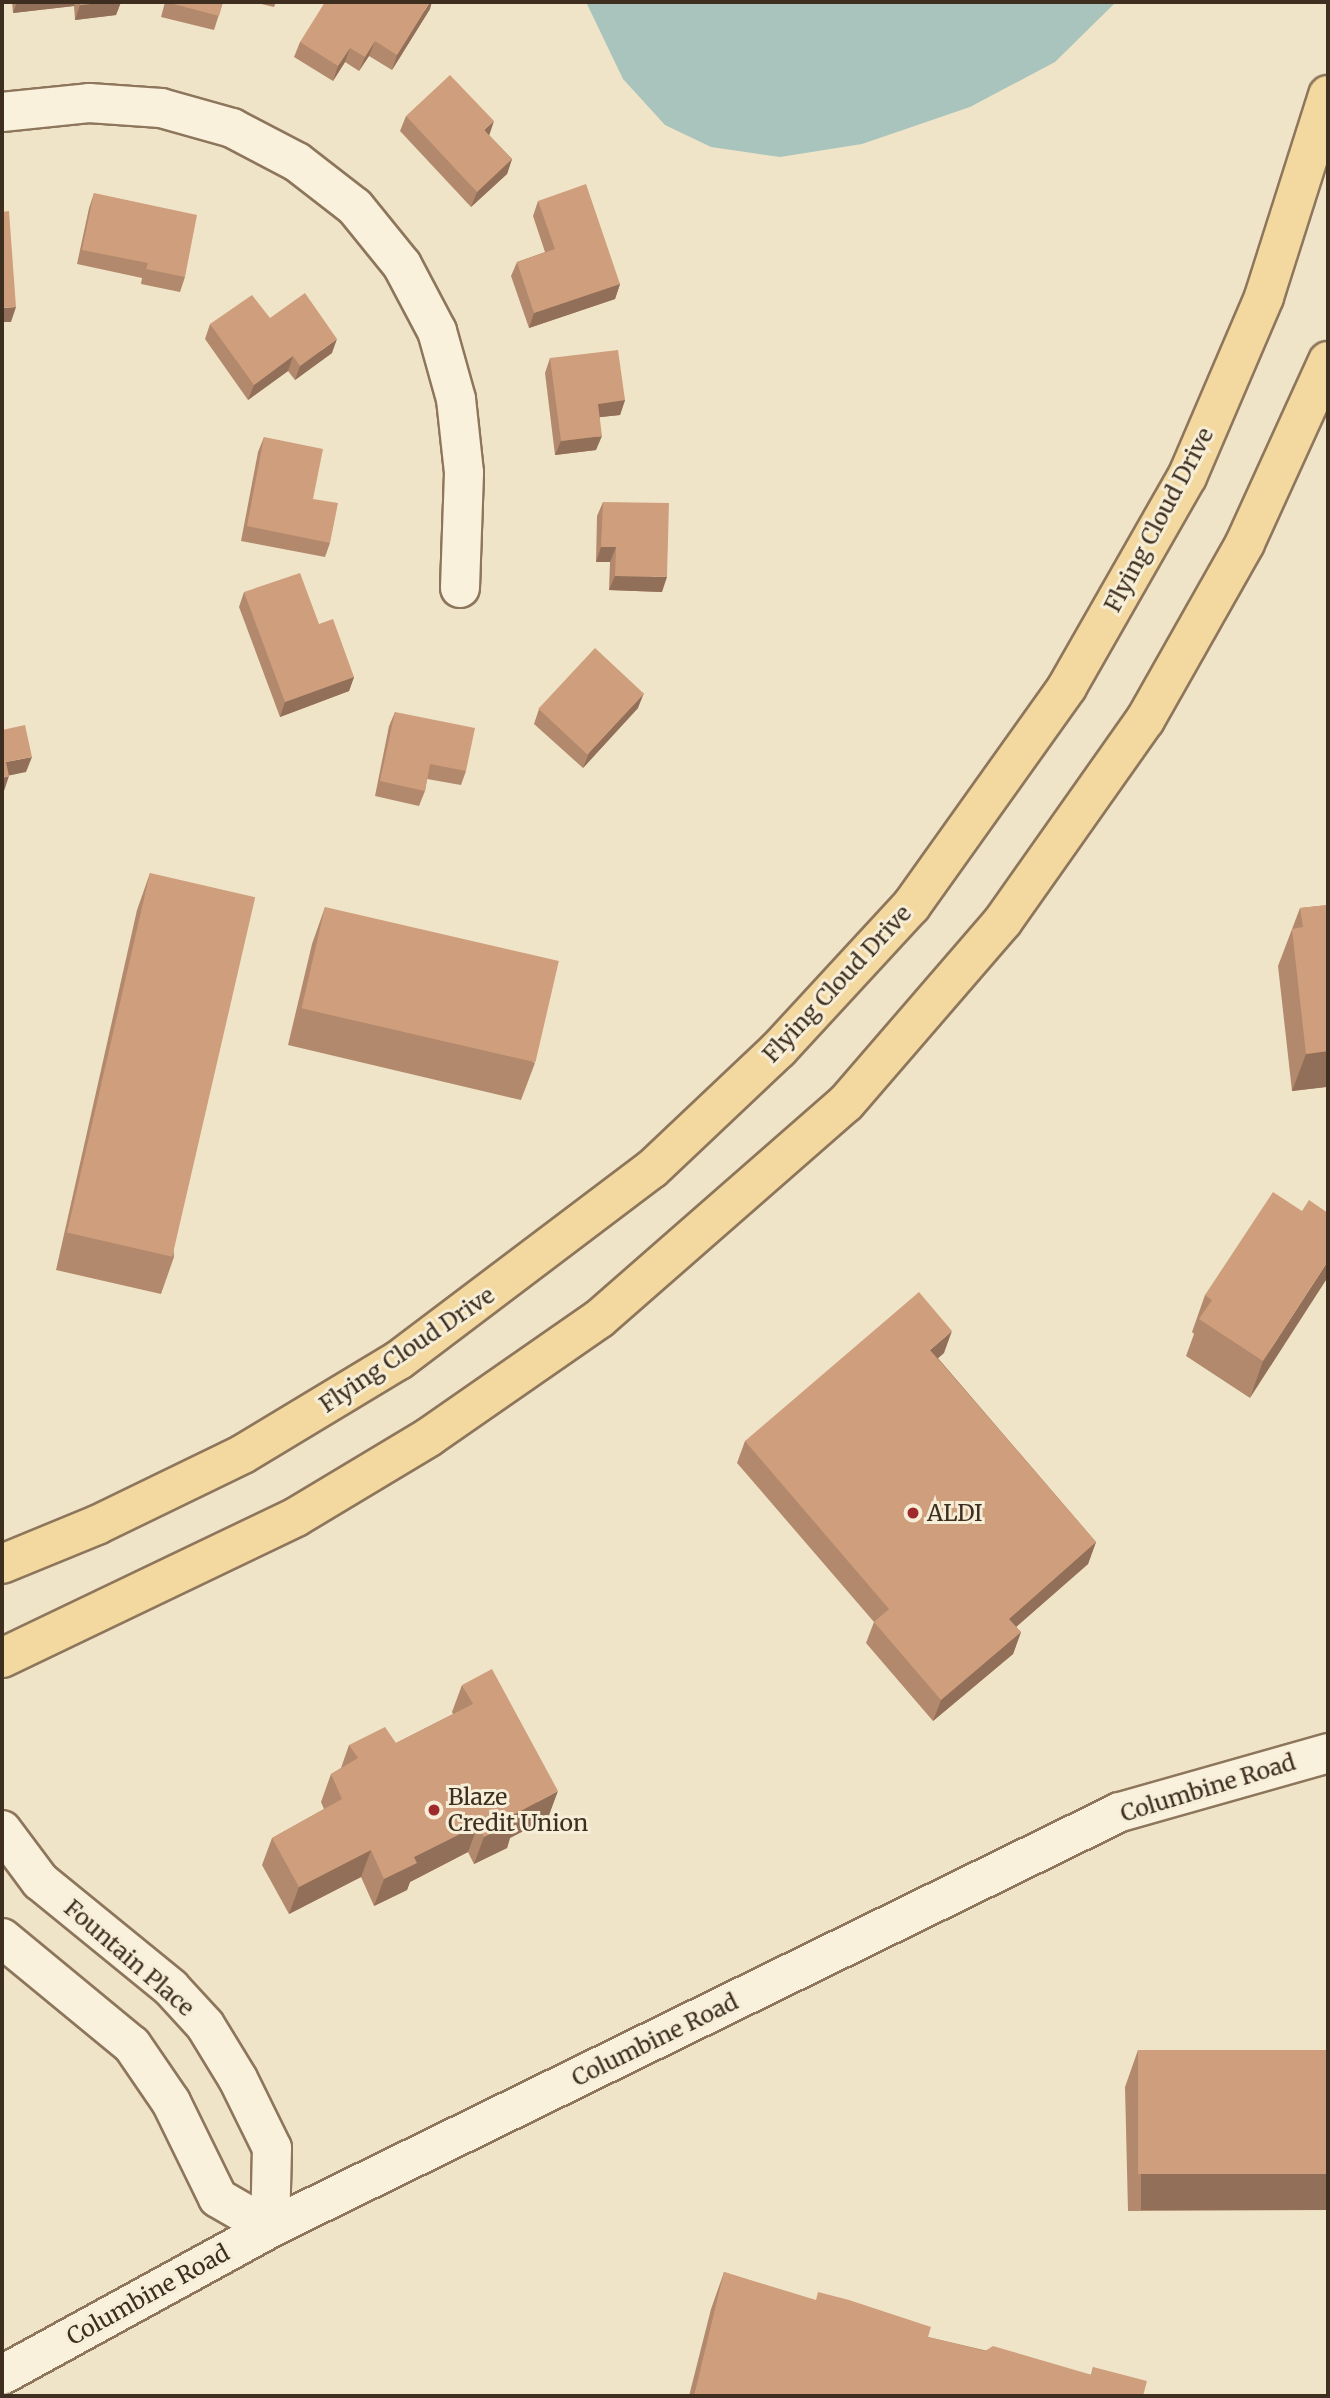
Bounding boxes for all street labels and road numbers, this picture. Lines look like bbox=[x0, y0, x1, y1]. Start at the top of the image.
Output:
street label: Flying Cloud Drive bbox=[1099, 423, 1219, 617]
street label: Flying Cloud Drive bbox=[757, 900, 917, 1068]
street label: Flying Cloud Drive bbox=[314, 1281, 500, 1419]
street label: Columbine Road bbox=[1117, 1748, 1299, 1828]
street label: Fountain Place bbox=[58, 1894, 200, 2022]
street label: Columbine Road bbox=[567, 1988, 743, 2092]
street label: Columbine Road bbox=[62, 2239, 234, 2351]

